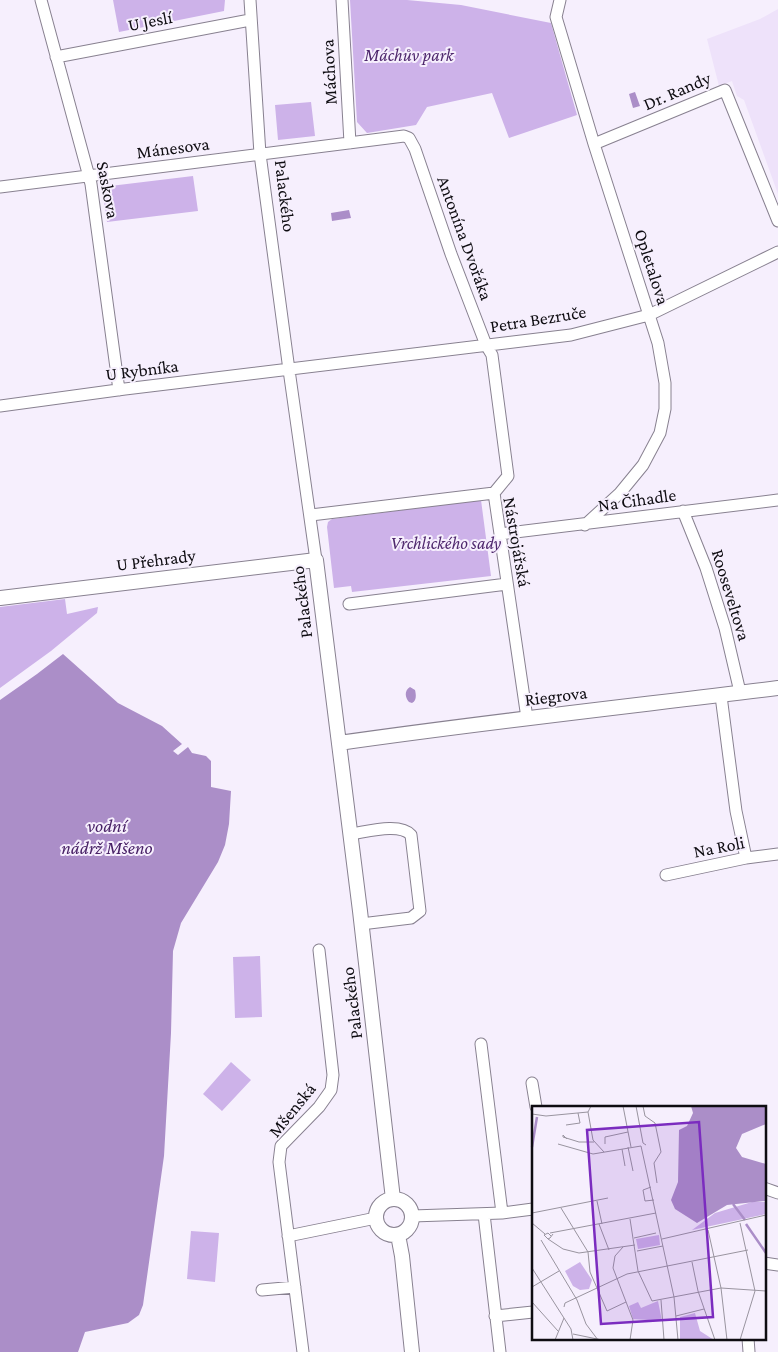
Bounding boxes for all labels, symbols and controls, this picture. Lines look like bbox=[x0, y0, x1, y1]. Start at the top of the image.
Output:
street label: U Jeslí bbox=[126, 7, 175, 35]
street label: Máchova bbox=[317, 39, 341, 105]
park label: Máchův park bbox=[363, 45, 455, 65]
street label: Dr. Randy bbox=[640, 68, 714, 114]
street label: Mánesova bbox=[135, 134, 211, 162]
street label: Palackého bbox=[271, 159, 299, 233]
street label: Saskova bbox=[93, 160, 123, 220]
street label: Antonína Dvořáka bbox=[433, 173, 497, 303]
street label: Opletalova bbox=[630, 227, 674, 307]
street label: Petra Bezruče bbox=[489, 302, 588, 336]
street label: U Rybníka bbox=[104, 356, 180, 384]
street label: Na Čihadle bbox=[597, 485, 678, 515]
street label: Nástrojářská bbox=[498, 495, 535, 589]
park label: Vrchlického sady bbox=[391, 533, 502, 553]
street label: U Přehrady bbox=[115, 545, 198, 575]
street label: Rooseveltova bbox=[708, 547, 754, 643]
street label: Palackého bbox=[288, 565, 316, 639]
street label: Riegrova bbox=[524, 682, 588, 710]
water label: vodní nádrž Mšeno bbox=[61, 815, 153, 858]
street label: Na Roli bbox=[692, 832, 746, 862]
street label: Palackého bbox=[338, 966, 366, 1040]
street label: Mšenská bbox=[264, 1079, 320, 1141]
inset map bbox=[532, 1106, 766, 1340]

